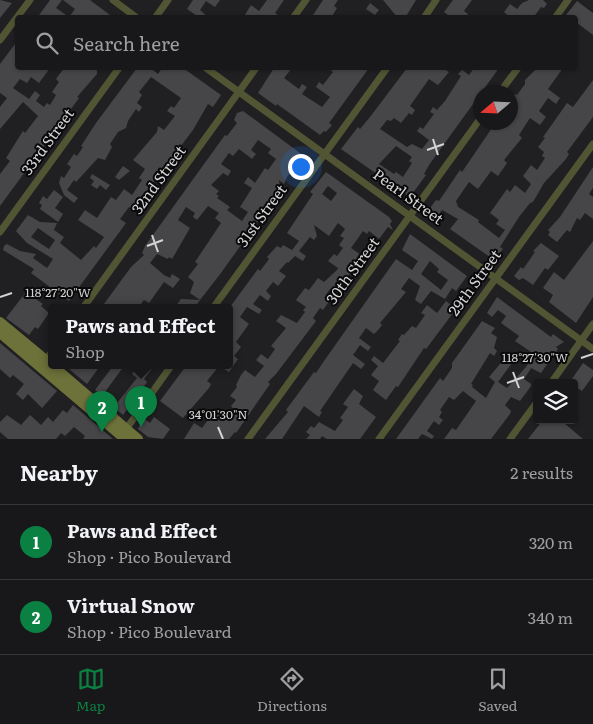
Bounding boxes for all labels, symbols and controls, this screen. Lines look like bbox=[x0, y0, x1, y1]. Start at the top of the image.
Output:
search box bbox=[15, 15, 578, 70]
icon: search bbox=[33, 29, 61, 57]
text: Search here bbox=[73, 29, 180, 57]
north arrow bbox=[473, 85, 518, 130]
street label: 33rd Street bbox=[15, 103, 79, 179]
street label: 32nd Street bbox=[125, 140, 191, 218]
your location bbox=[288, 154, 314, 180]
street label: Pearl Street bbox=[369, 162, 449, 229]
street label: 31st Street bbox=[230, 179, 291, 251]
street label: 30th Street bbox=[319, 232, 384, 309]
street label: 29th Street bbox=[442, 244, 506, 320]
text: 118°27'20"W bbox=[25, 283, 91, 301]
popup bbox=[48, 304, 233, 369]
text: Paws and Effect bbox=[66, 311, 216, 339]
text: Shop bbox=[66, 339, 105, 363]
text: 118°27'30"W bbox=[502, 348, 568, 366]
map controls bbox=[533, 379, 578, 424]
button: layers bbox=[533, 379, 578, 424]
pin: 1 bbox=[125, 386, 157, 427]
pin: 2 bbox=[86, 391, 118, 432]
text: 34°01'30"N bbox=[188, 405, 248, 423]
text: Nearby bbox=[20, 456, 98, 487]
text: 2 results bbox=[510, 460, 573, 484]
text: Paws and Effect bbox=[67, 516, 217, 544]
text: 1 bbox=[33, 530, 39, 554]
text: 320 m bbox=[529, 530, 573, 554]
text: Shop · Pico Boulevard bbox=[67, 544, 231, 568]
text: Virtual Snow bbox=[67, 591, 195, 619]
text: 2 bbox=[32, 605, 40, 629]
text: 340 m bbox=[528, 605, 573, 629]
text: Shop · Pico Boulevard bbox=[67, 619, 231, 643]
tab: Map bbox=[76, 665, 106, 715]
tab: Directions bbox=[257, 665, 327, 715]
tab: Saved bbox=[478, 665, 517, 715]

